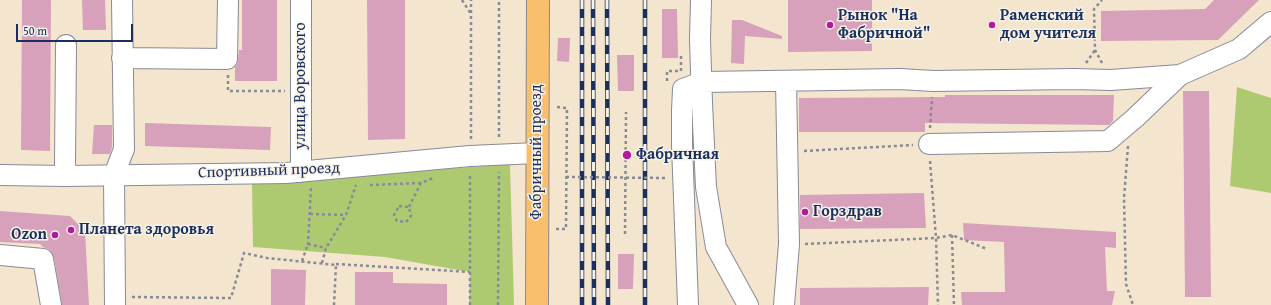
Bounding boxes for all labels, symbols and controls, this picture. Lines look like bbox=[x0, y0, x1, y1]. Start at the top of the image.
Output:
place label: Рынок "На Фабричной" bbox=[838, 6, 931, 44]
place label: Раменский дом учителя bbox=[1000, 6, 1096, 44]
scale bar bbox=[18, 16, 135, 42]
marker: Рынок "На Фабричной" bbox=[825, 20, 835, 30]
marker: Раменский дом учителя bbox=[987, 20, 997, 30]
text: 50 m bbox=[23, 22, 47, 39]
street label: улица Воровского bbox=[291, 22, 311, 150]
street label: Фабричный проезд bbox=[527, 84, 547, 220]
place label: Фабричная bbox=[636, 145, 719, 165]
marker: Фабричная bbox=[621, 149, 633, 161]
street label: Спортивный проезд bbox=[198, 159, 340, 183]
place label: Горздрав bbox=[813, 202, 882, 222]
marker: Горздрав bbox=[800, 207, 810, 217]
place label: Планета здоровья bbox=[79, 220, 214, 240]
place label: Ozon bbox=[11, 225, 47, 245]
marker: Планета здоровья bbox=[66, 225, 76, 235]
marker: Ozon bbox=[50, 230, 60, 240]

